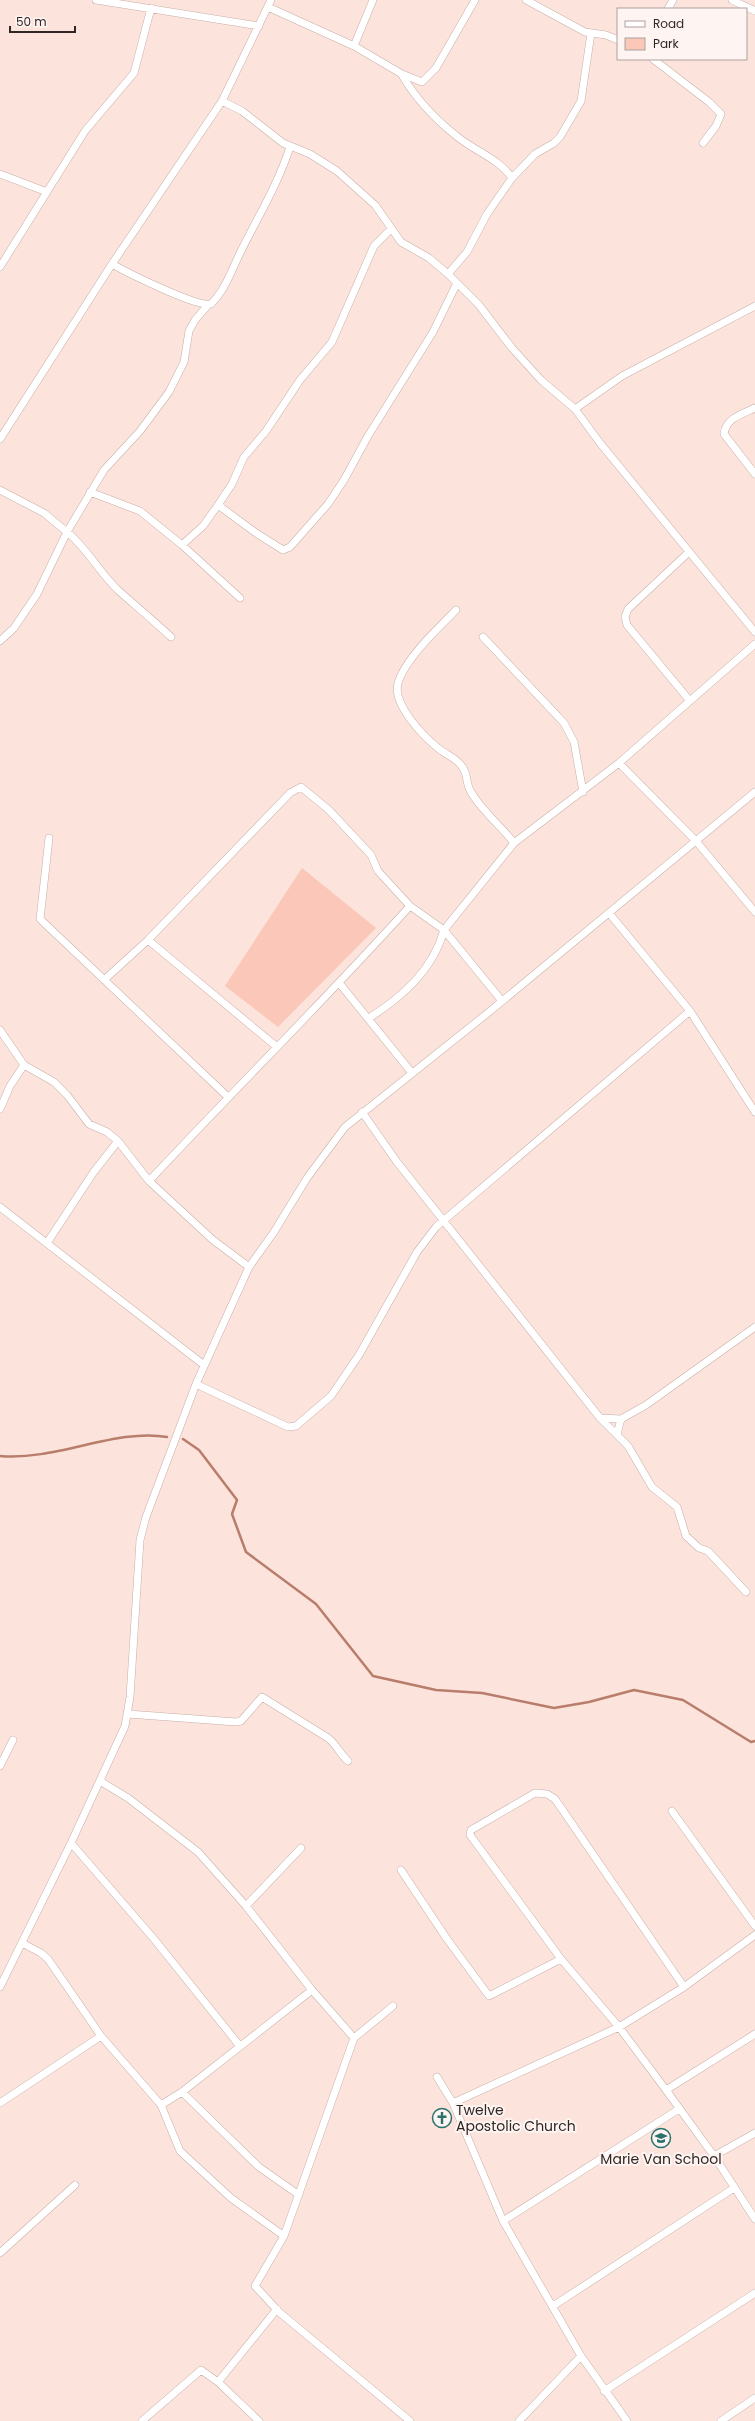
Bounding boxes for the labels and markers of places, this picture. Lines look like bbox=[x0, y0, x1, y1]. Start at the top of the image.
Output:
place label: Twelve Apostolic Church bbox=[456, 2100, 576, 2136]
church icon: Twelve Apostolic Church bbox=[431, 2107, 453, 2129]
school or university icon: Marie Van School bbox=[650, 2127, 672, 2149]
place label: Marie Van School bbox=[600, 2149, 722, 2169]

